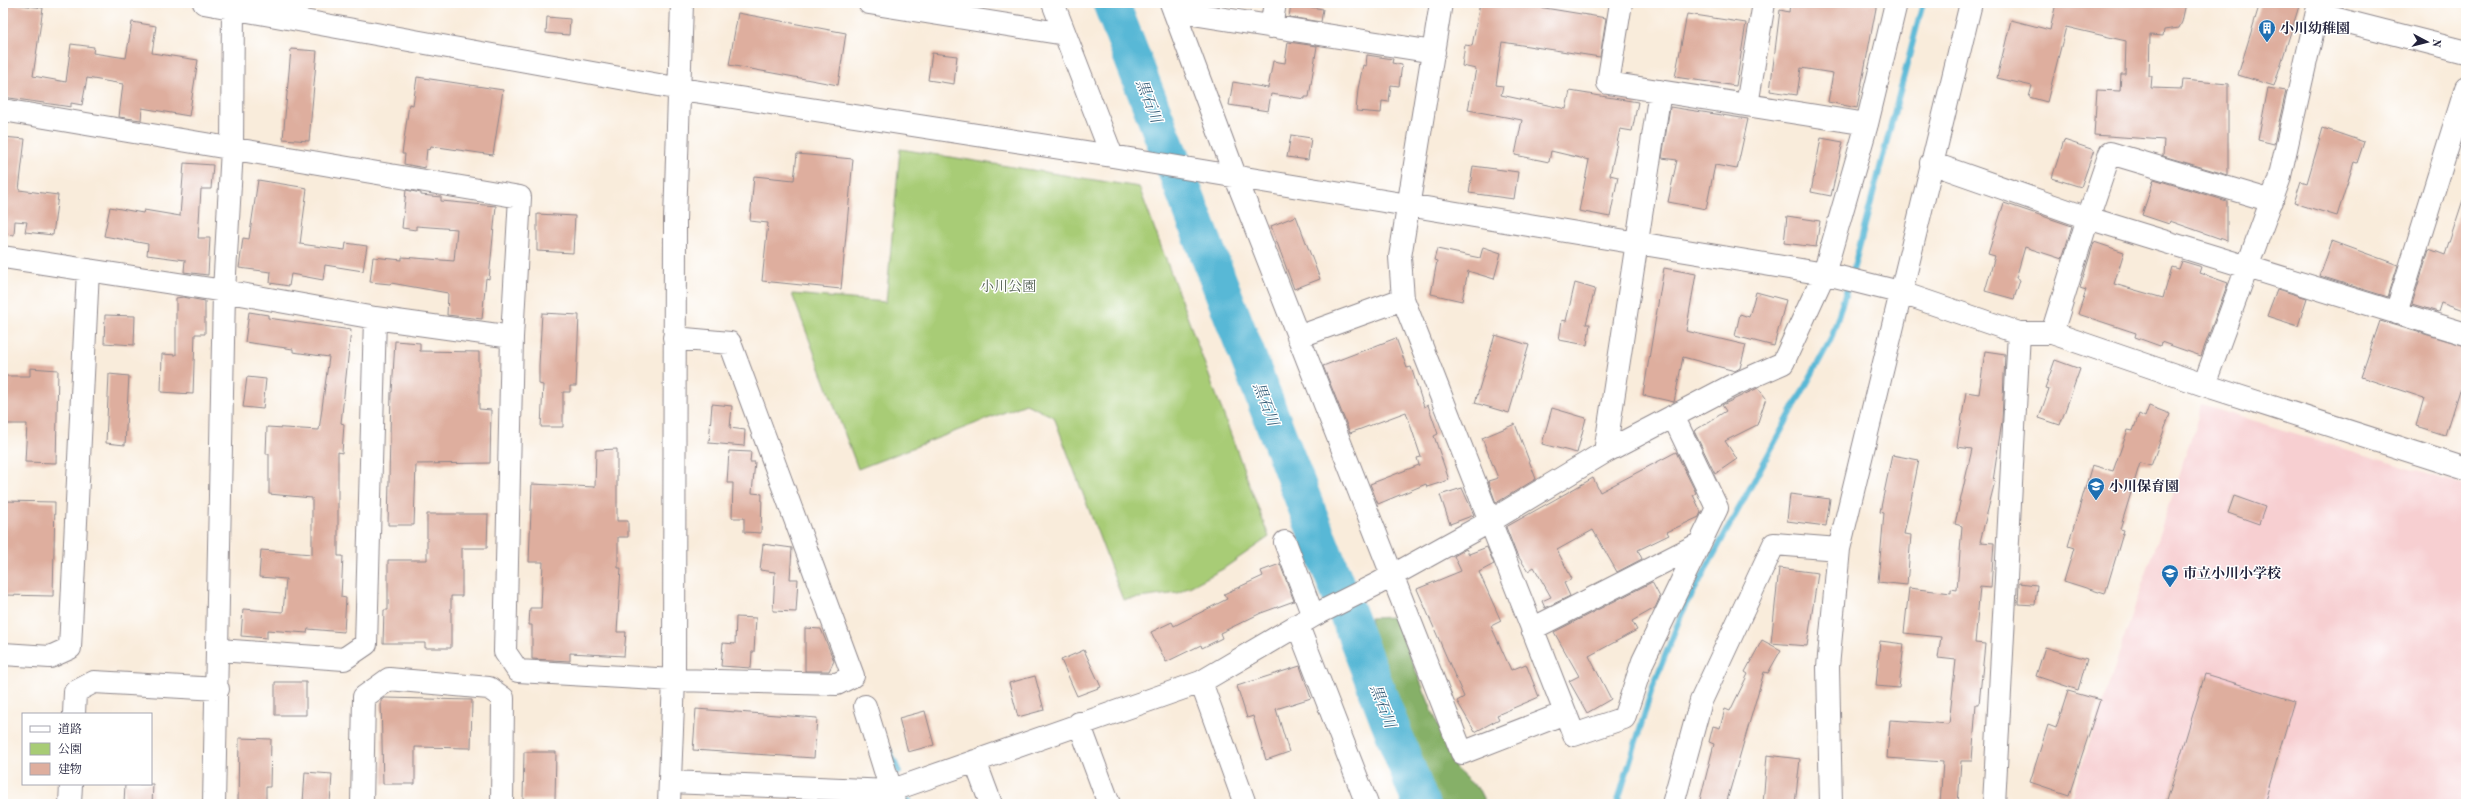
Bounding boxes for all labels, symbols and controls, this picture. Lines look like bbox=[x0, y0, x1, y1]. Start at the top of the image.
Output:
building icon: 小川幼稚園 bbox=[2257, 18, 2277, 43]
place label: 小川幼稚園 bbox=[2280, 21, 2350, 36]
north arrow bbox=[2407, 22, 2447, 62]
text: N bbox=[2429, 38, 2441, 48]
water label: 黒石川 bbox=[1133, 77, 1165, 127]
park label: 小川公園 bbox=[980, 279, 1036, 294]
water label: 黒石川 bbox=[1250, 380, 1282, 430]
school or university icon: 小川保育園 bbox=[2086, 476, 2106, 501]
place label: 小川保育園 bbox=[2109, 479, 2179, 494]
school or university icon: 市立小川小学校 bbox=[2160, 563, 2180, 588]
place label: 市立小川小学校 bbox=[2183, 566, 2281, 581]
water label: 黒石川 bbox=[1367, 682, 1399, 732]
legend bbox=[22, 713, 152, 785]
text: 道路 bbox=[58, 722, 82, 736]
text: 公園 bbox=[58, 743, 82, 756]
text: 建物 bbox=[58, 762, 82, 776]

